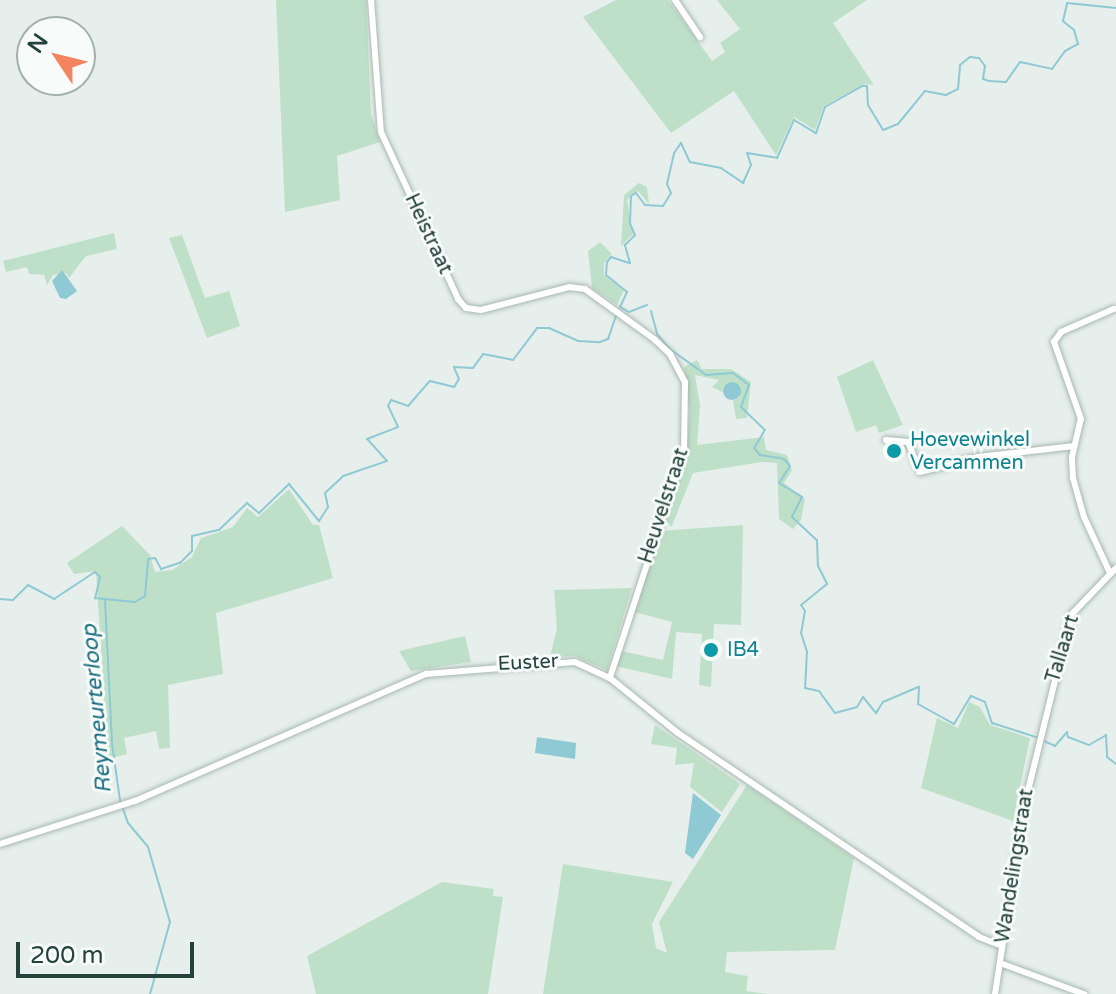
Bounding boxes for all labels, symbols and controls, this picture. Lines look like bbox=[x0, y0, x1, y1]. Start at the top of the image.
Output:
north arrow bbox=[16, 16, 96, 96]
text: N bbox=[22, 29, 54, 58]
street label: Heistraat bbox=[399, 190, 457, 278]
place label: Hoevewinkel Vercammen bbox=[910, 428, 1030, 475]
marker: Hoevewinkel Vercammen bbox=[885, 442, 903, 460]
street label: Heuvelstraat bbox=[634, 445, 694, 567]
street label: Tallaart bbox=[1041, 612, 1085, 686]
water label: Reymeurterloop bbox=[76, 623, 118, 795]
place label: IB4 bbox=[727, 638, 759, 662]
marker: IB4 bbox=[702, 641, 720, 659]
street label: Euster bbox=[497, 649, 559, 677]
street label: Wandelingstraat bbox=[991, 787, 1039, 945]
scale bar bbox=[20, 926, 198, 976]
text: 200 m bbox=[30, 941, 104, 970]

